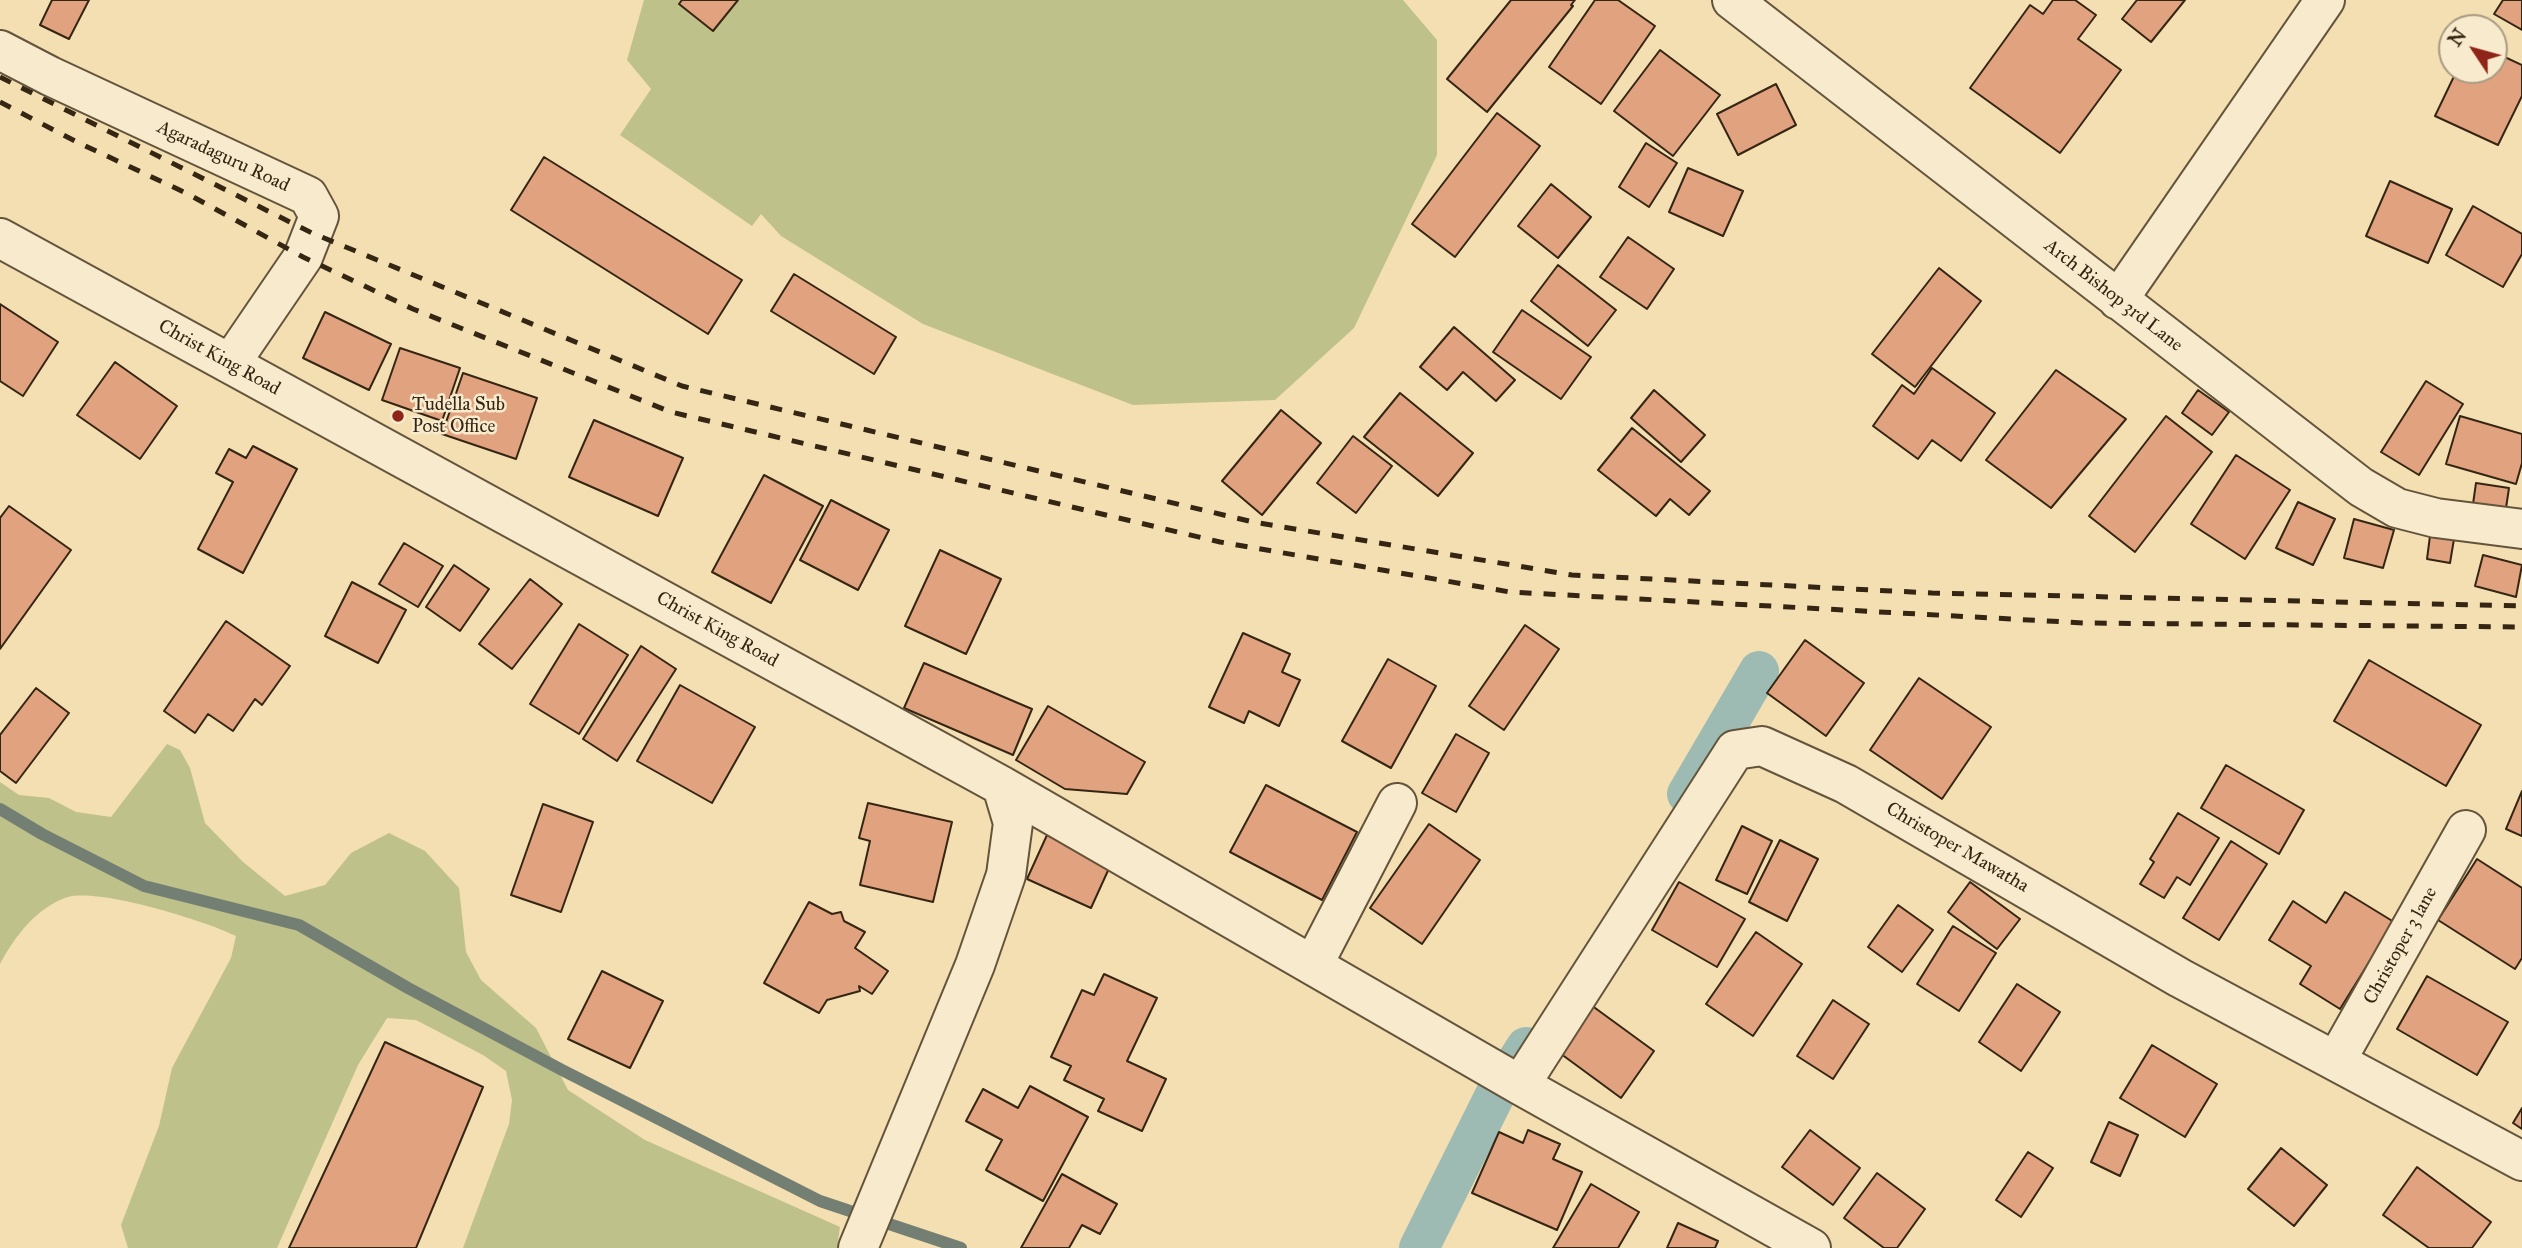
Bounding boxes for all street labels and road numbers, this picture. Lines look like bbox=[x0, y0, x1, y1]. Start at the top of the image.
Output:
street label: Agaradaguru Road bbox=[153, 116, 293, 198]
street label: Arch Bishop 3rd Lane bbox=[2039, 235, 2187, 357]
street label: Christ King Road bbox=[154, 315, 284, 401]
street label: Christ King Road bbox=[652, 587, 782, 673]
street label: Christoper Mawatha bbox=[1882, 798, 2032, 898]
street label: Christoper 3 lane bbox=[2359, 883, 2443, 1009]

